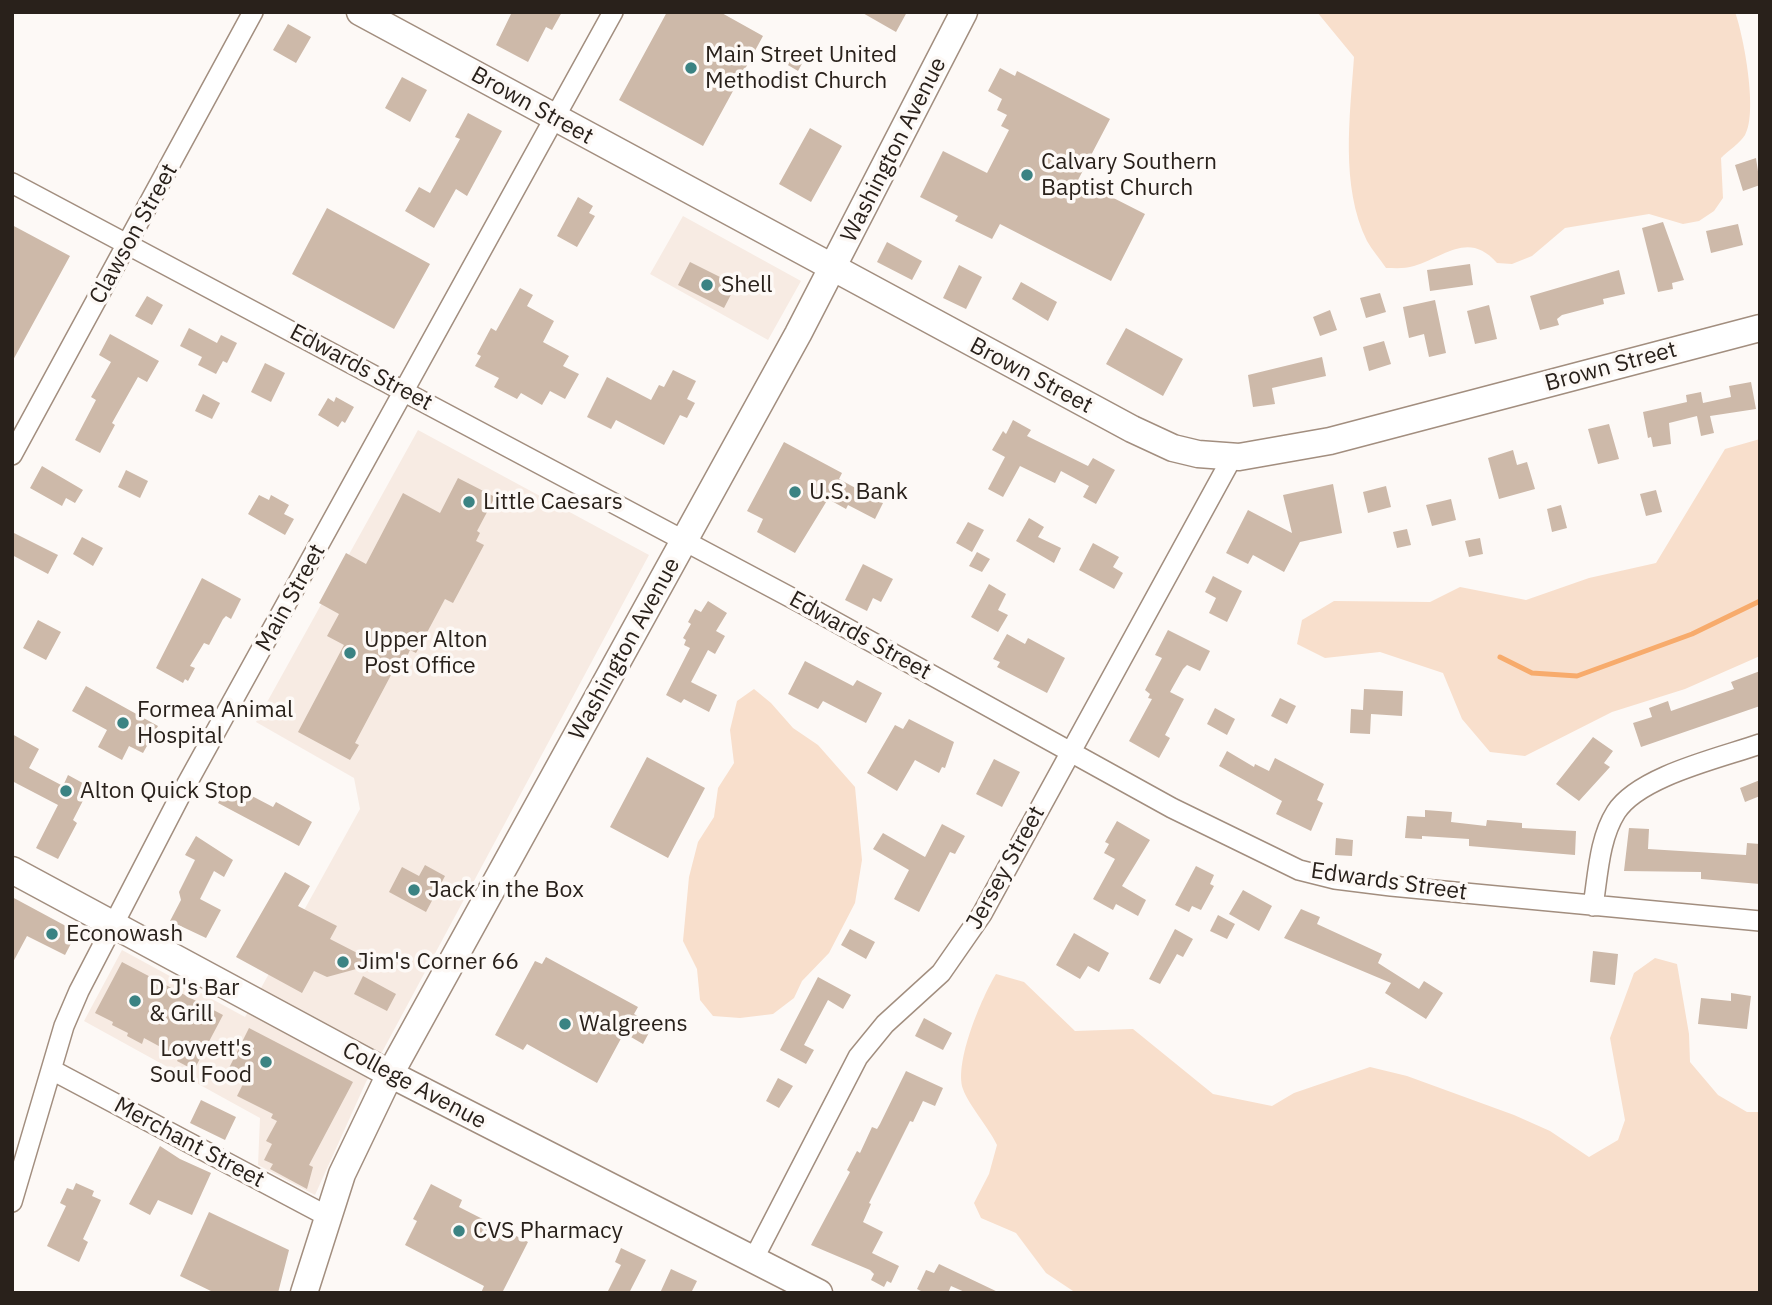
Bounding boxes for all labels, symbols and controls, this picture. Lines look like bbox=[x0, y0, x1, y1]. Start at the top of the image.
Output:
place label: Main Street United Methodist Church bbox=[705, 41, 897, 95]
street label: Washington Avenue bbox=[835, 53, 953, 247]
marker: Main Street United Methodist Church bbox=[683, 60, 699, 76]
street label: Brown Street bbox=[466, 61, 598, 151]
place label: Calvary Southern Baptist Church bbox=[1041, 148, 1217, 202]
street label: Clawson Street bbox=[84, 159, 184, 309]
marker: Calvary Southern Baptist Church bbox=[1019, 167, 1035, 183]
place label: Shell bbox=[721, 271, 772, 299]
marker: Shell bbox=[699, 277, 715, 293]
street label: Edwards Street bbox=[285, 319, 437, 417]
street label: Brown Street bbox=[965, 332, 1097, 420]
street label: Brown Street bbox=[1542, 336, 1680, 398]
place label: U.S. Bank bbox=[809, 478, 908, 506]
marker: U.S. Bank bbox=[787, 484, 803, 500]
place label: Little Caesars bbox=[483, 488, 623, 516]
marker: Little Caesars bbox=[461, 494, 477, 510]
street label: Main Street bbox=[250, 540, 332, 656]
street label: Washington Avenue bbox=[563, 553, 687, 745]
street label: Edwards Street bbox=[784, 586, 936, 686]
place label: Upper Alton Post Office bbox=[364, 626, 488, 680]
marker: Upper Alton Post Office bbox=[342, 645, 358, 661]
place label: Formea Animal Hospital bbox=[137, 696, 293, 750]
marker: Formea Animal Hospital bbox=[115, 715, 131, 731]
place label: Alton Quick Stop bbox=[80, 777, 252, 805]
marker: Alton Quick Stop bbox=[58, 783, 74, 799]
street label: Jersey Street bbox=[961, 802, 1051, 934]
street label: Edwards Street bbox=[1309, 857, 1469, 907]
place label: Jack in the Box bbox=[428, 876, 584, 904]
marker: Jack in the Box bbox=[406, 882, 422, 898]
place label: Econowash bbox=[66, 920, 183, 948]
marker: Econowash bbox=[44, 926, 60, 942]
place label: Jim's Corner 66 bbox=[357, 948, 519, 976]
marker: Jim's Corner 66 bbox=[335, 954, 351, 970]
place label: D J's Bar & Grill bbox=[149, 974, 240, 1028]
marker: D J's Bar & Grill bbox=[127, 993, 143, 1009]
place label: Walgreens bbox=[579, 1010, 688, 1038]
marker: Walgreens bbox=[557, 1016, 573, 1032]
place label: Lovvett's Soul Food bbox=[150, 1035, 252, 1089]
street label: College Avenue bbox=[337, 1036, 491, 1136]
marker: Lovvett's Soul Food bbox=[258, 1054, 274, 1070]
street label: Merchant Street bbox=[109, 1092, 269, 1194]
place label: CVS Pharmacy bbox=[473, 1217, 623, 1245]
marker: CVS Pharmacy bbox=[451, 1223, 467, 1239]

